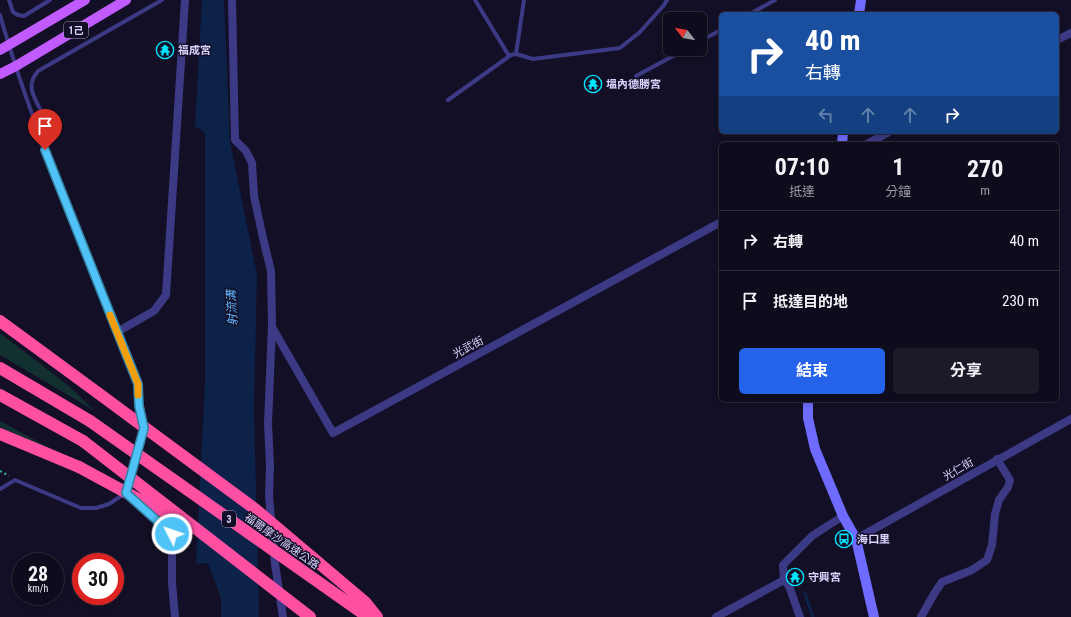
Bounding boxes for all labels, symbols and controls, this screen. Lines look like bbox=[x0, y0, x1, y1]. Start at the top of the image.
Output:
north arrow bbox=[663, 12, 707, 56]
map controls bbox=[663, 12, 707, 56]
road number: 1己 bbox=[64, 22, 88, 38]
text: 40 m bbox=[805, 24, 861, 57]
icon: right bbox=[739, 28, 791, 80]
temple icon: 福成宮 bbox=[155, 40, 175, 60]
place label: 福成宮 bbox=[178, 44, 211, 57]
text: 右轉 bbox=[805, 62, 841, 83]
temple icon: 塭內德勝宮 bbox=[583, 74, 603, 94]
place label: 塭內德勝宮 bbox=[606, 78, 661, 91]
icon: left bbox=[815, 104, 837, 126]
icon: ahead bbox=[857, 104, 879, 126]
icon: ahead bbox=[899, 104, 921, 126]
icon: right bbox=[941, 104, 963, 126]
pin bbox=[28, 109, 62, 150]
icon: arrive bbox=[34, 115, 56, 137]
text: 07:10 bbox=[775, 153, 830, 181]
text: 1 bbox=[892, 153, 904, 181]
text: 270 bbox=[967, 155, 1003, 183]
text: m bbox=[980, 183, 990, 198]
text: 抵達 bbox=[789, 184, 815, 199]
text: 分鐘 bbox=[885, 184, 911, 199]
icon: right bbox=[739, 230, 761, 252]
text: 40 m bbox=[1009, 232, 1039, 250]
text: 右轉 bbox=[773, 233, 803, 251]
water label: 射流溝 bbox=[224, 288, 240, 326]
icon: arrive bbox=[739, 290, 761, 312]
text: 230 m bbox=[1002, 292, 1039, 310]
text: 抵達目的地 bbox=[773, 293, 848, 311]
street label: 光武街 bbox=[451, 334, 486, 361]
button: 結束 bbox=[739, 348, 885, 394]
button: 分享 bbox=[893, 348, 1039, 394]
street label: 光仁街 bbox=[941, 456, 976, 483]
road number: 3 bbox=[222, 511, 236, 527]
street label: 福爾摩沙高速公路 bbox=[242, 511, 321, 572]
position arrow bbox=[151, 513, 193, 555]
bus stop icon: 海口里 bbox=[834, 529, 854, 549]
place label: 海口里 bbox=[857, 533, 890, 546]
speed limit sign: 30 bbox=[72, 553, 124, 605]
text: 28 bbox=[28, 562, 48, 586]
temple icon: 守興宮 bbox=[785, 567, 805, 587]
place label: 守興宮 bbox=[808, 571, 841, 584]
text: km/h bbox=[28, 583, 48, 594]

